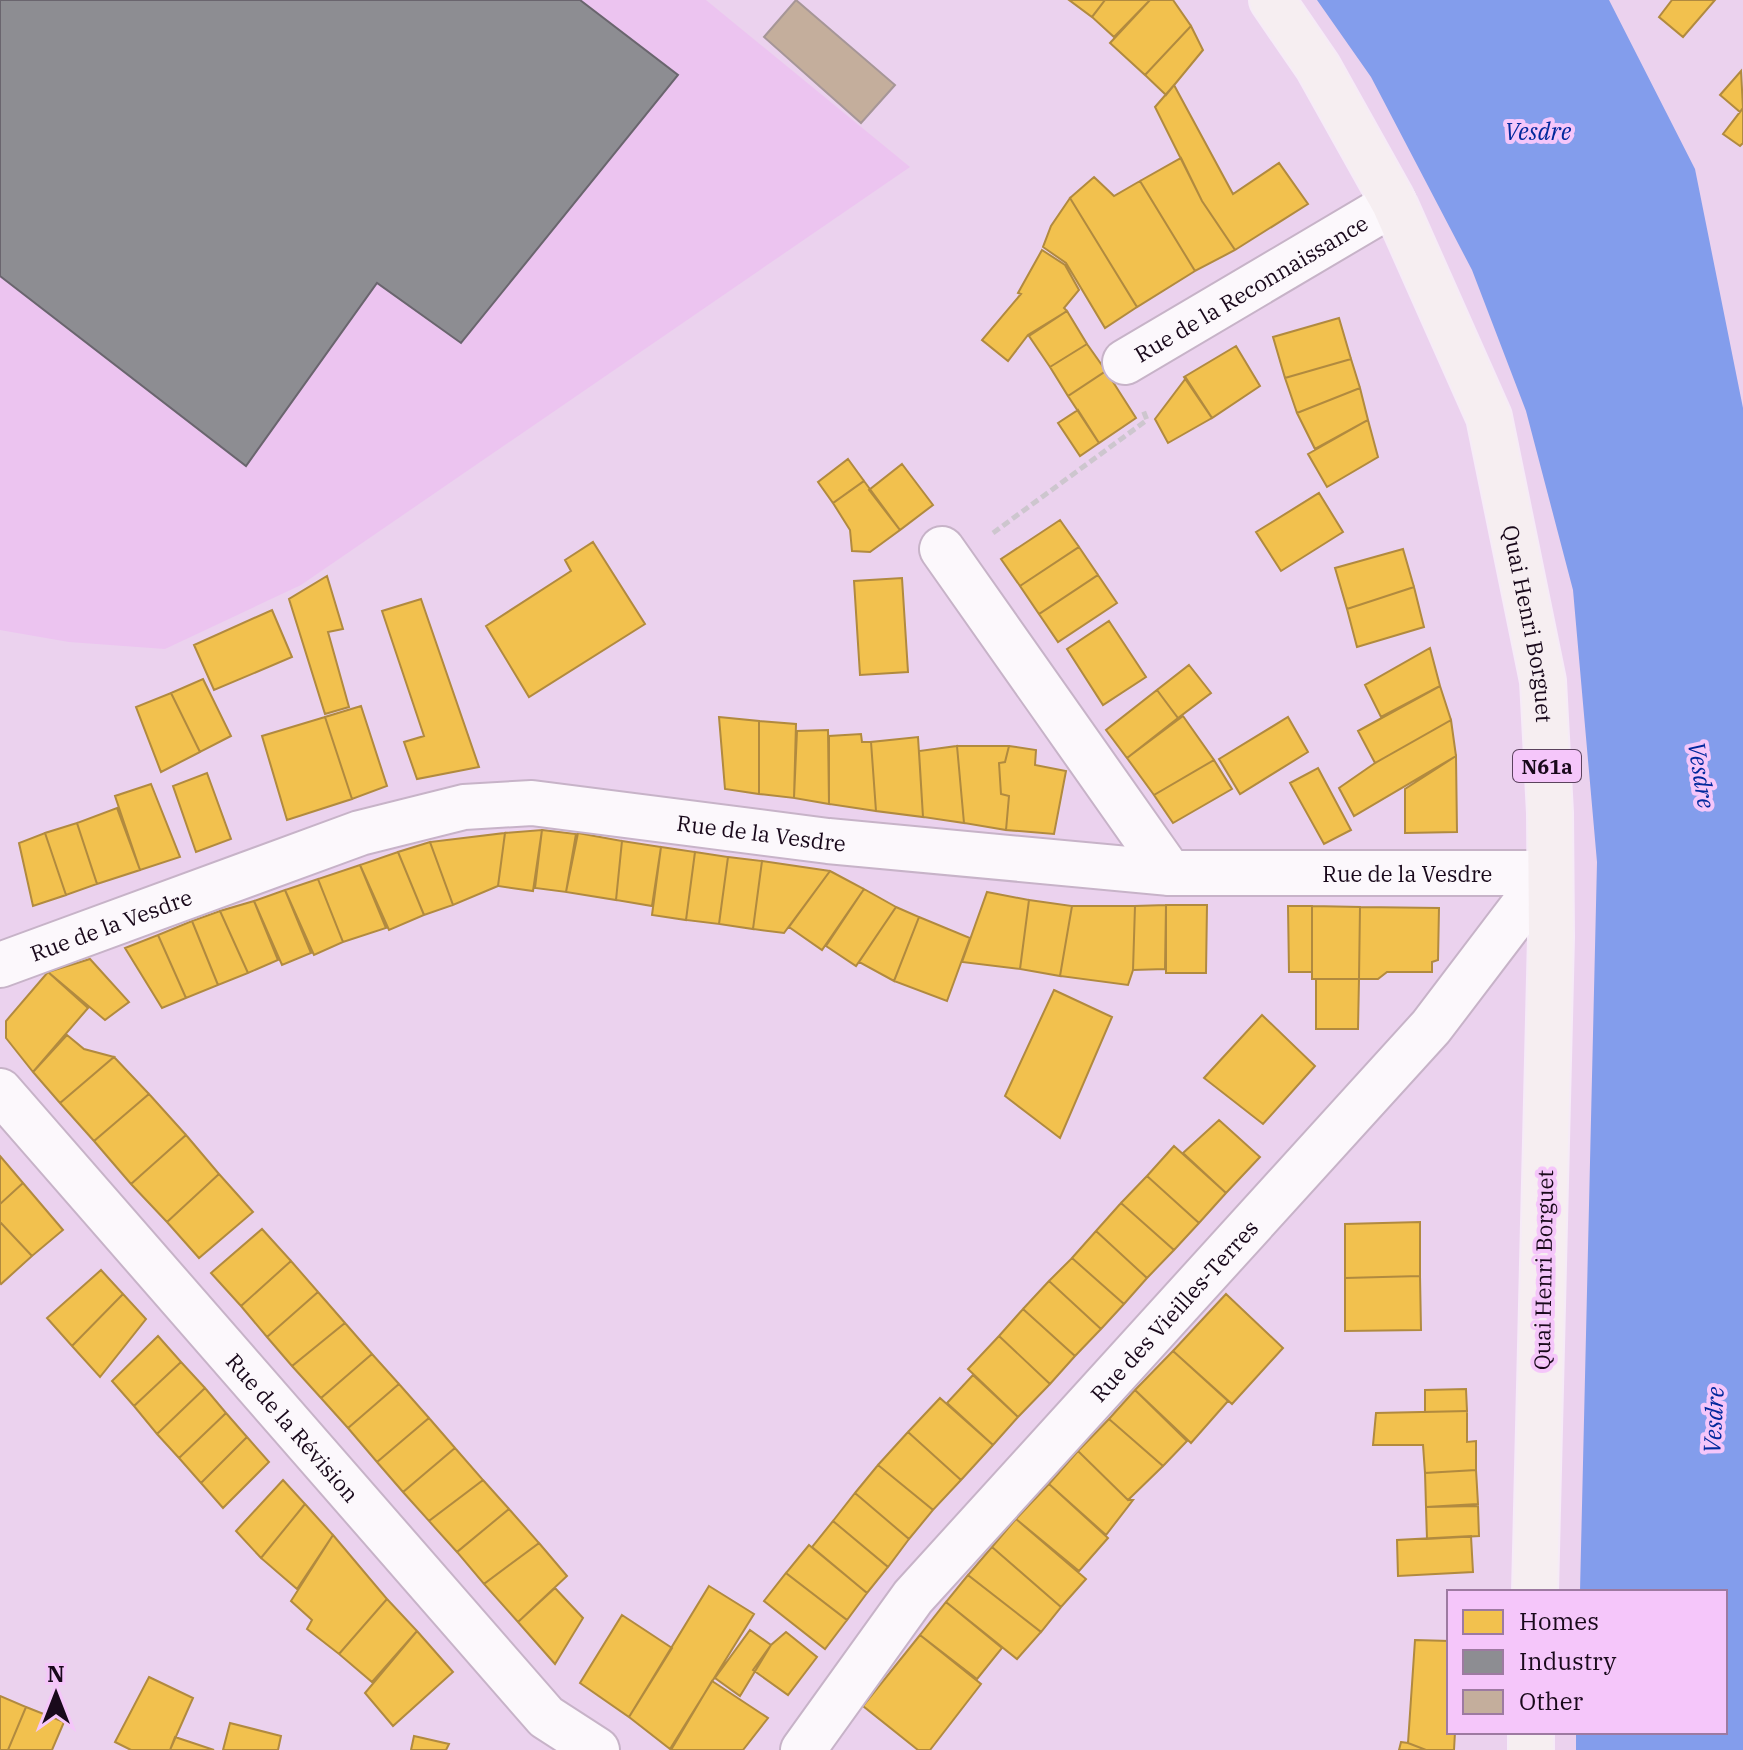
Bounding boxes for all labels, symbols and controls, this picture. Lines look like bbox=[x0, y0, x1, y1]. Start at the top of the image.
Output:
water label: Vesdre bbox=[1505, 115, 1572, 147]
street label: Rue de la Reconnaissance bbox=[1129, 207, 1373, 368]
street label: Quai Henri Borguet bbox=[1497, 522, 1560, 724]
water label: Vesdre bbox=[1681, 739, 1723, 811]
road number: N61a bbox=[1513, 750, 1581, 782]
street label: Rue de la Vesdre bbox=[675, 807, 847, 857]
street label: Rue de la Vesdre bbox=[1322, 859, 1492, 888]
street label: Rue de la Vesdre bbox=[26, 881, 196, 967]
street label: Quai Henri Borguet bbox=[1527, 1169, 1559, 1370]
street label: Rue des Vieilles-Terres bbox=[1083, 1213, 1264, 1407]
street label: Rue de la Révision bbox=[220, 1347, 366, 1508]
water label: Vesdre bbox=[1695, 1385, 1731, 1454]
legend bbox=[1447, 1590, 1727, 1734]
text: Homes bbox=[1519, 1605, 1599, 1637]
text: Industry bbox=[1519, 1645, 1616, 1677]
north arrow bbox=[16, 1654, 96, 1734]
text: N bbox=[47, 1659, 65, 1688]
text: Other bbox=[1519, 1685, 1583, 1717]

